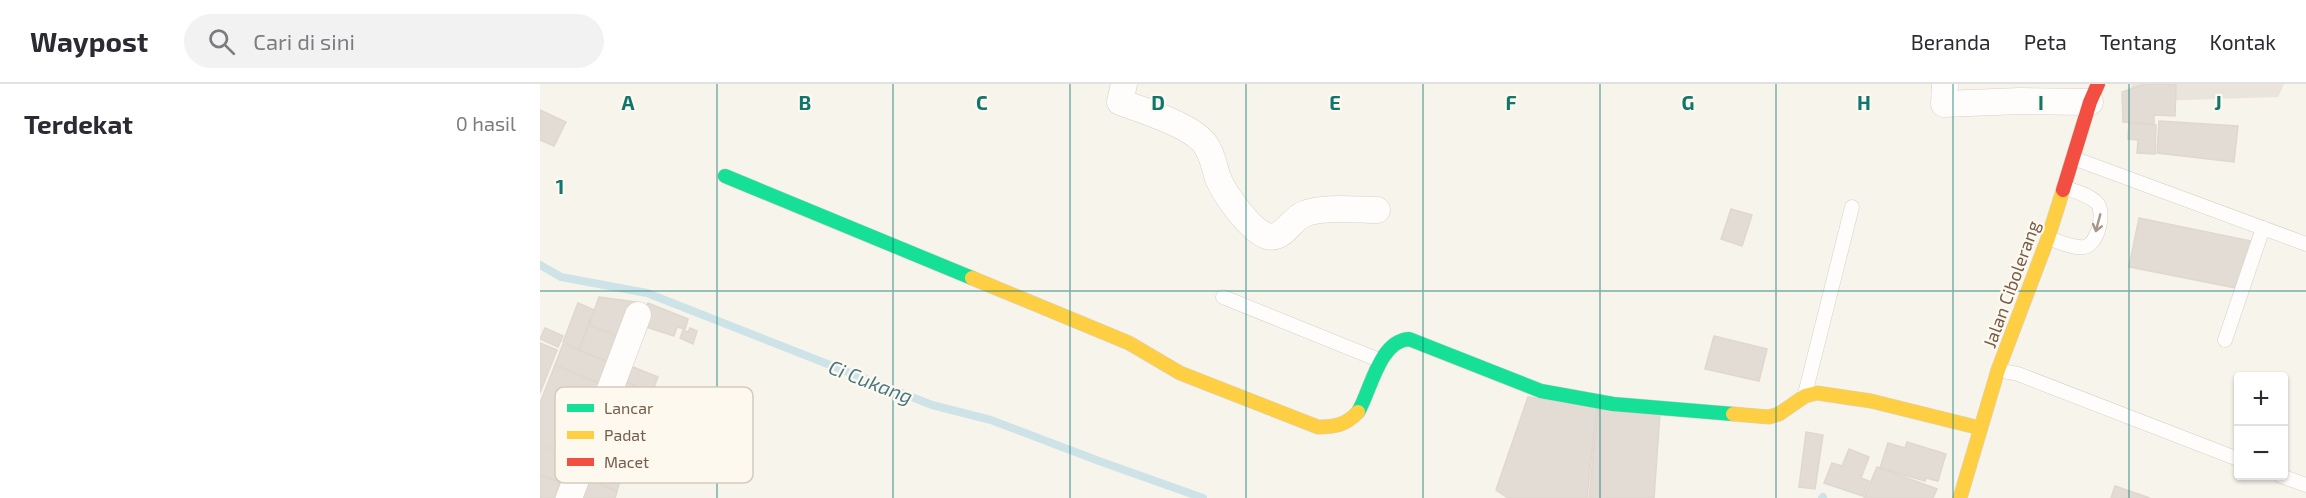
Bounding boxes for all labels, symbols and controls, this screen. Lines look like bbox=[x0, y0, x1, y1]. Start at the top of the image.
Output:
search box bbox=[184, 14, 604, 68]
text: Waypost bbox=[30, 24, 148, 58]
icon: search bbox=[205, 25, 238, 58]
text: Cari di sini bbox=[253, 28, 355, 54]
text: Beranda bbox=[1911, 29, 1991, 54]
text: Peta bbox=[2024, 29, 2067, 54]
text: Tentang bbox=[2100, 29, 2177, 54]
text: Kontak bbox=[2210, 29, 2276, 54]
text: A bbox=[621, 90, 635, 114]
text: B bbox=[799, 90, 811, 114]
text: C bbox=[976, 90, 988, 114]
text: D bbox=[1151, 90, 1165, 114]
text: E bbox=[1329, 90, 1341, 114]
text: F bbox=[1505, 90, 1517, 114]
text: G bbox=[1682, 90, 1694, 114]
text: H bbox=[1857, 90, 1871, 114]
text: I bbox=[2038, 90, 2044, 114]
text: J bbox=[2214, 90, 2222, 114]
text: Terdekat bbox=[24, 108, 133, 139]
text: 0 hasil bbox=[456, 111, 516, 135]
text: 1 bbox=[556, 174, 564, 198]
one-way arrow bbox=[2092, 213, 2104, 232]
street label: Jalan Cibolerang bbox=[1978, 217, 2044, 351]
water label: Ci Cukang bbox=[826, 354, 916, 408]
map controls bbox=[2234, 372, 2288, 480]
button: + bbox=[2234, 372, 2288, 426]
legend bbox=[555, 387, 753, 483]
text: Lancar bbox=[604, 398, 654, 417]
text: Padat bbox=[604, 425, 646, 444]
button: − bbox=[2234, 426, 2288, 480]
text: Macet bbox=[604, 452, 649, 471]

